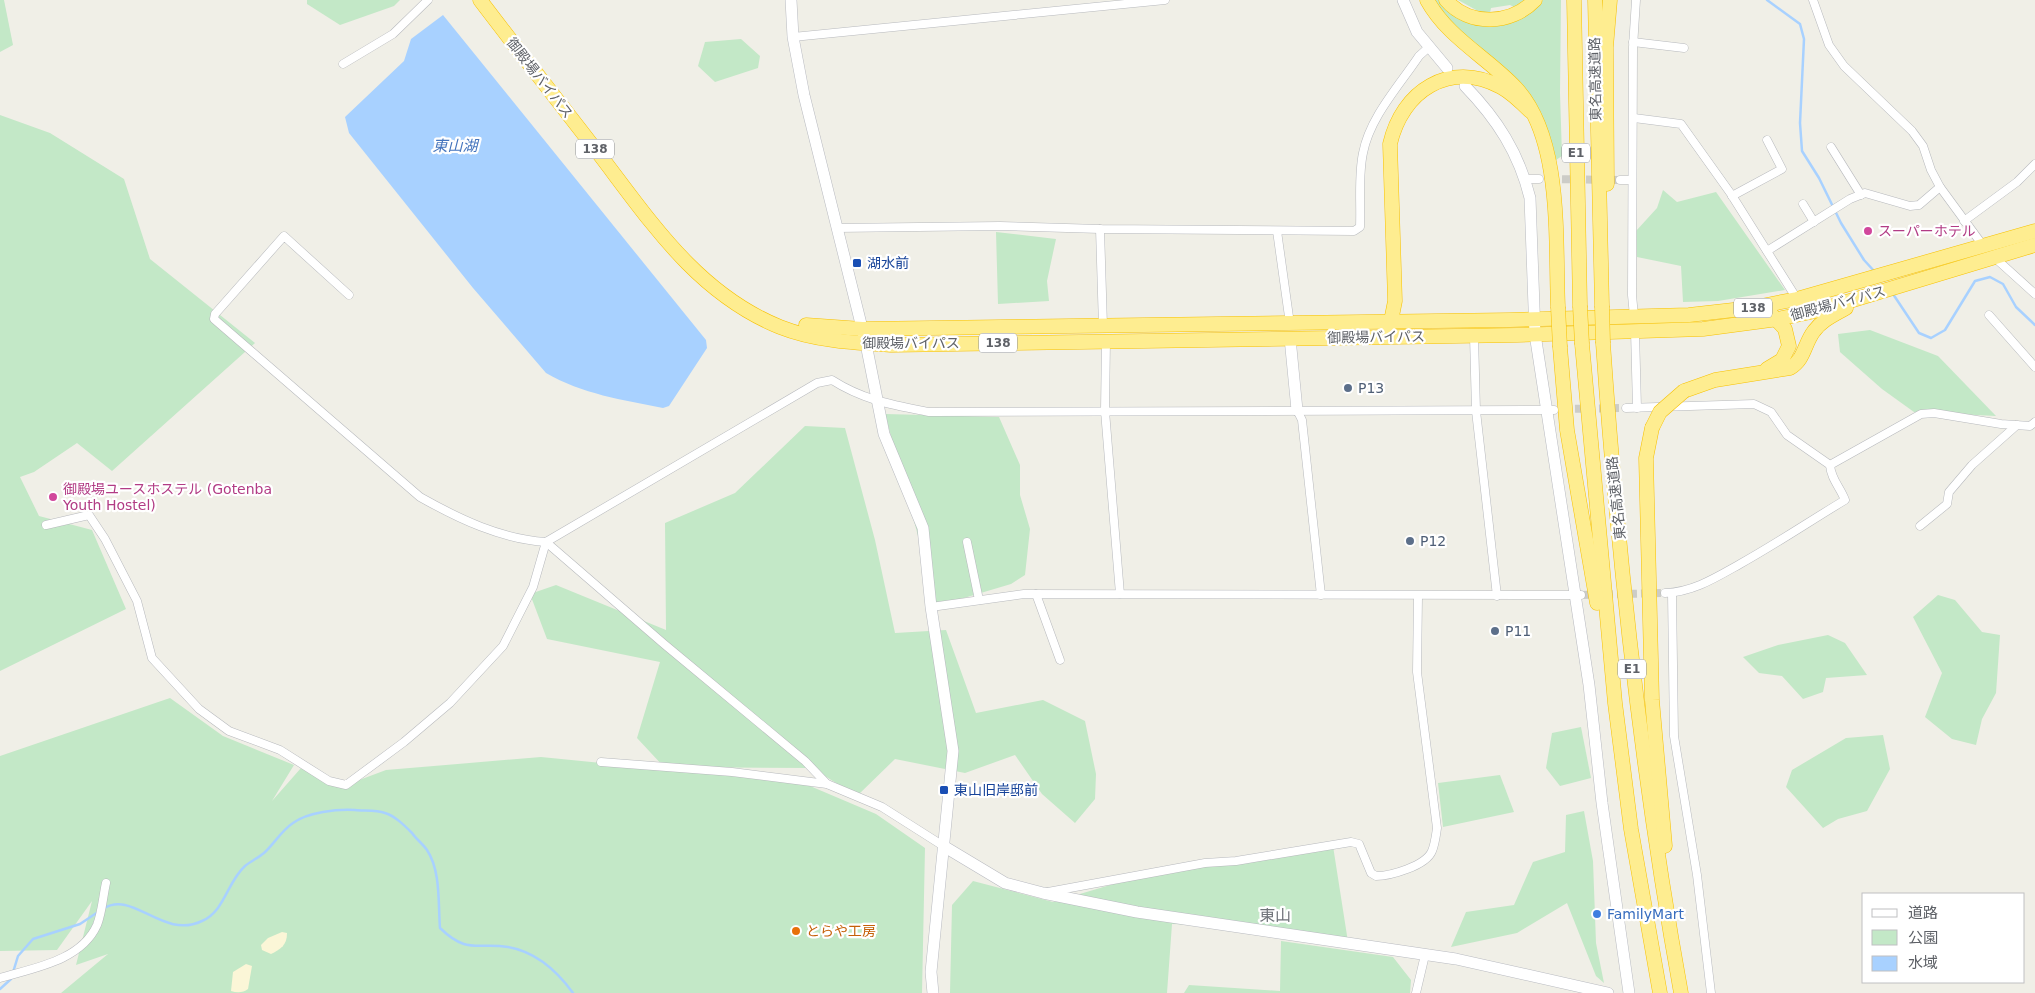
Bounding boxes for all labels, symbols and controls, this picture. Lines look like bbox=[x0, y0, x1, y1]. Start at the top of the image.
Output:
street label: 御殿場バイパス bbox=[504, 35, 576, 121]
street label: 東名高速道路 bbox=[1586, 37, 1604, 121]
water label: 東山湖 bbox=[432, 137, 479, 155]
road number: 138 bbox=[576, 140, 614, 158]
road number: E1 bbox=[1562, 144, 1590, 162]
place label: スーパーホテル bbox=[1878, 223, 1976, 239]
marker: スーパーホテル bbox=[1862, 225, 1874, 237]
place label: 湖水前 bbox=[867, 255, 909, 271]
marker: 湖水前 bbox=[851, 257, 863, 269]
street label: 御殿場バイパス bbox=[1789, 283, 1887, 323]
road number: 138 bbox=[1734, 298, 1772, 318]
street label: 御殿場バイパス bbox=[1327, 328, 1425, 346]
road number: 138 bbox=[979, 333, 1017, 352]
street label: 御殿場バイパス bbox=[862, 335, 960, 351]
place label: P13 bbox=[1358, 380, 1384, 396]
marker: P13 bbox=[1342, 382, 1354, 394]
street label: 東名高速道路 bbox=[1604, 455, 1628, 541]
place label: 御殿場ユースホステル (Gotenba Youth Hostel) bbox=[62, 481, 272, 513]
marker: 御殿場ユースホステル (Gotenba Youth Hostel) bbox=[47, 491, 59, 503]
place label: P12 bbox=[1420, 533, 1446, 549]
marker: P12 bbox=[1404, 535, 1416, 547]
place label: P11 bbox=[1505, 623, 1531, 639]
marker: P11 bbox=[1489, 625, 1501, 637]
road number: E1 bbox=[1618, 660, 1646, 679]
place label: 東山旧岸邸前 bbox=[954, 782, 1038, 798]
marker: 東山旧岸邸前 bbox=[938, 784, 950, 796]
legend bbox=[1862, 893, 2025, 983]
text: 道路 bbox=[1908, 904, 1938, 922]
district label: 東山 bbox=[1259, 906, 1291, 925]
place label: FamilyMart bbox=[1607, 906, 1684, 922]
marker: FamilyMart bbox=[1591, 908, 1603, 920]
place label: とらや工房 bbox=[806, 923, 876, 939]
marker: とらや工房 bbox=[790, 925, 802, 937]
text: 公園 bbox=[1908, 929, 1938, 947]
text: 水域 bbox=[1908, 954, 1938, 972]

